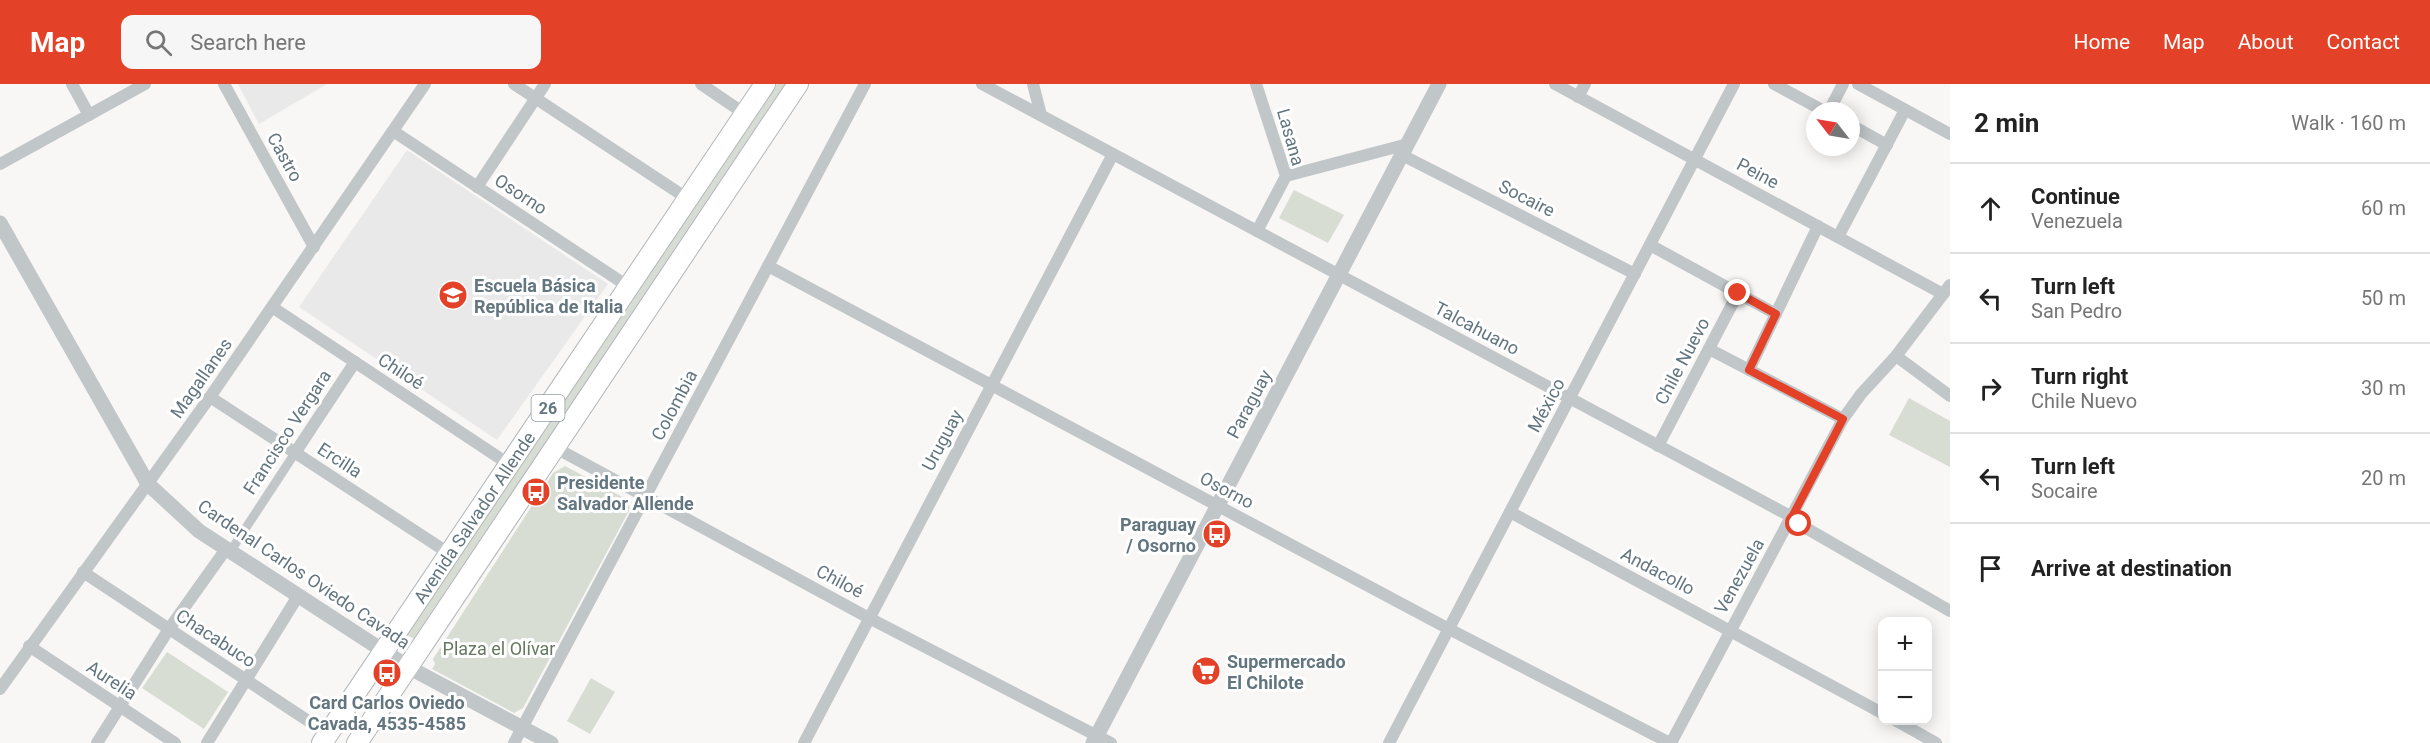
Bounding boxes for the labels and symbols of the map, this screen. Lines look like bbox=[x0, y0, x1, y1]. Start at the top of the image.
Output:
north arrow bbox=[1806, 102, 1860, 156]
street label: Lasana bbox=[1273, 106, 1309, 168]
street label: Castro bbox=[263, 129, 307, 185]
street label: Peine bbox=[1733, 153, 1783, 193]
street label: Osorno bbox=[491, 169, 551, 219]
street label: Socaire bbox=[1495, 175, 1559, 221]
place label: Escuela Básica República de Italia bbox=[474, 275, 623, 317]
school or university icon: Escuela Básica República de Italia bbox=[437, 279, 469, 311]
route end bbox=[1724, 279, 1750, 305]
street label: Talcahuano bbox=[1431, 297, 1523, 359]
street label: Chile Nuevo bbox=[1650, 314, 1714, 408]
street label: Magallanes bbox=[166, 334, 236, 422]
street label: Chiloé bbox=[374, 349, 428, 393]
street label: Francisco Vergara bbox=[239, 366, 335, 498]
street label: Colombia bbox=[647, 366, 701, 444]
street label: Paraguay bbox=[1222, 366, 1276, 442]
street label: México bbox=[1523, 374, 1569, 436]
road number: 26 bbox=[532, 395, 564, 421]
street label: Uruguay bbox=[917, 406, 967, 474]
street label: Avenida Salvador Allende bbox=[409, 427, 539, 607]
street label: Ercilla bbox=[314, 438, 366, 482]
street label: Osorno bbox=[1196, 467, 1258, 513]
place label: Presidente Salvador Allende bbox=[557, 472, 694, 514]
bus stop icon: Presidente Salvador Allende bbox=[520, 476, 552, 508]
street label: Cardenal Carlos Oviedo Cavada bbox=[194, 495, 414, 653]
route start bbox=[1785, 510, 1811, 536]
place label: Paraguay / Osorno bbox=[1120, 514, 1197, 556]
bus stop icon: Paraguay / Osorno bbox=[1201, 518, 1233, 550]
street label: Venezuela bbox=[1710, 535, 1768, 617]
street label: Andacollo bbox=[1618, 543, 1698, 599]
street label: Chiloé bbox=[813, 560, 867, 602]
street label: Chacabuco bbox=[172, 605, 260, 671]
park label: Plaza el Olívar bbox=[443, 638, 555, 659]
place label: Supermercado El Chilote bbox=[1227, 651, 1346, 693]
supermarket icon: Supermercado El Chilote bbox=[1190, 655, 1222, 687]
street label: Aurelia bbox=[83, 656, 141, 704]
bus stop icon: Card Carlos Oviedo Cavada, 4535-4585 bbox=[371, 657, 403, 689]
place label: Card Carlos Oviedo Cavada, 4535-4585 bbox=[308, 692, 466, 734]

